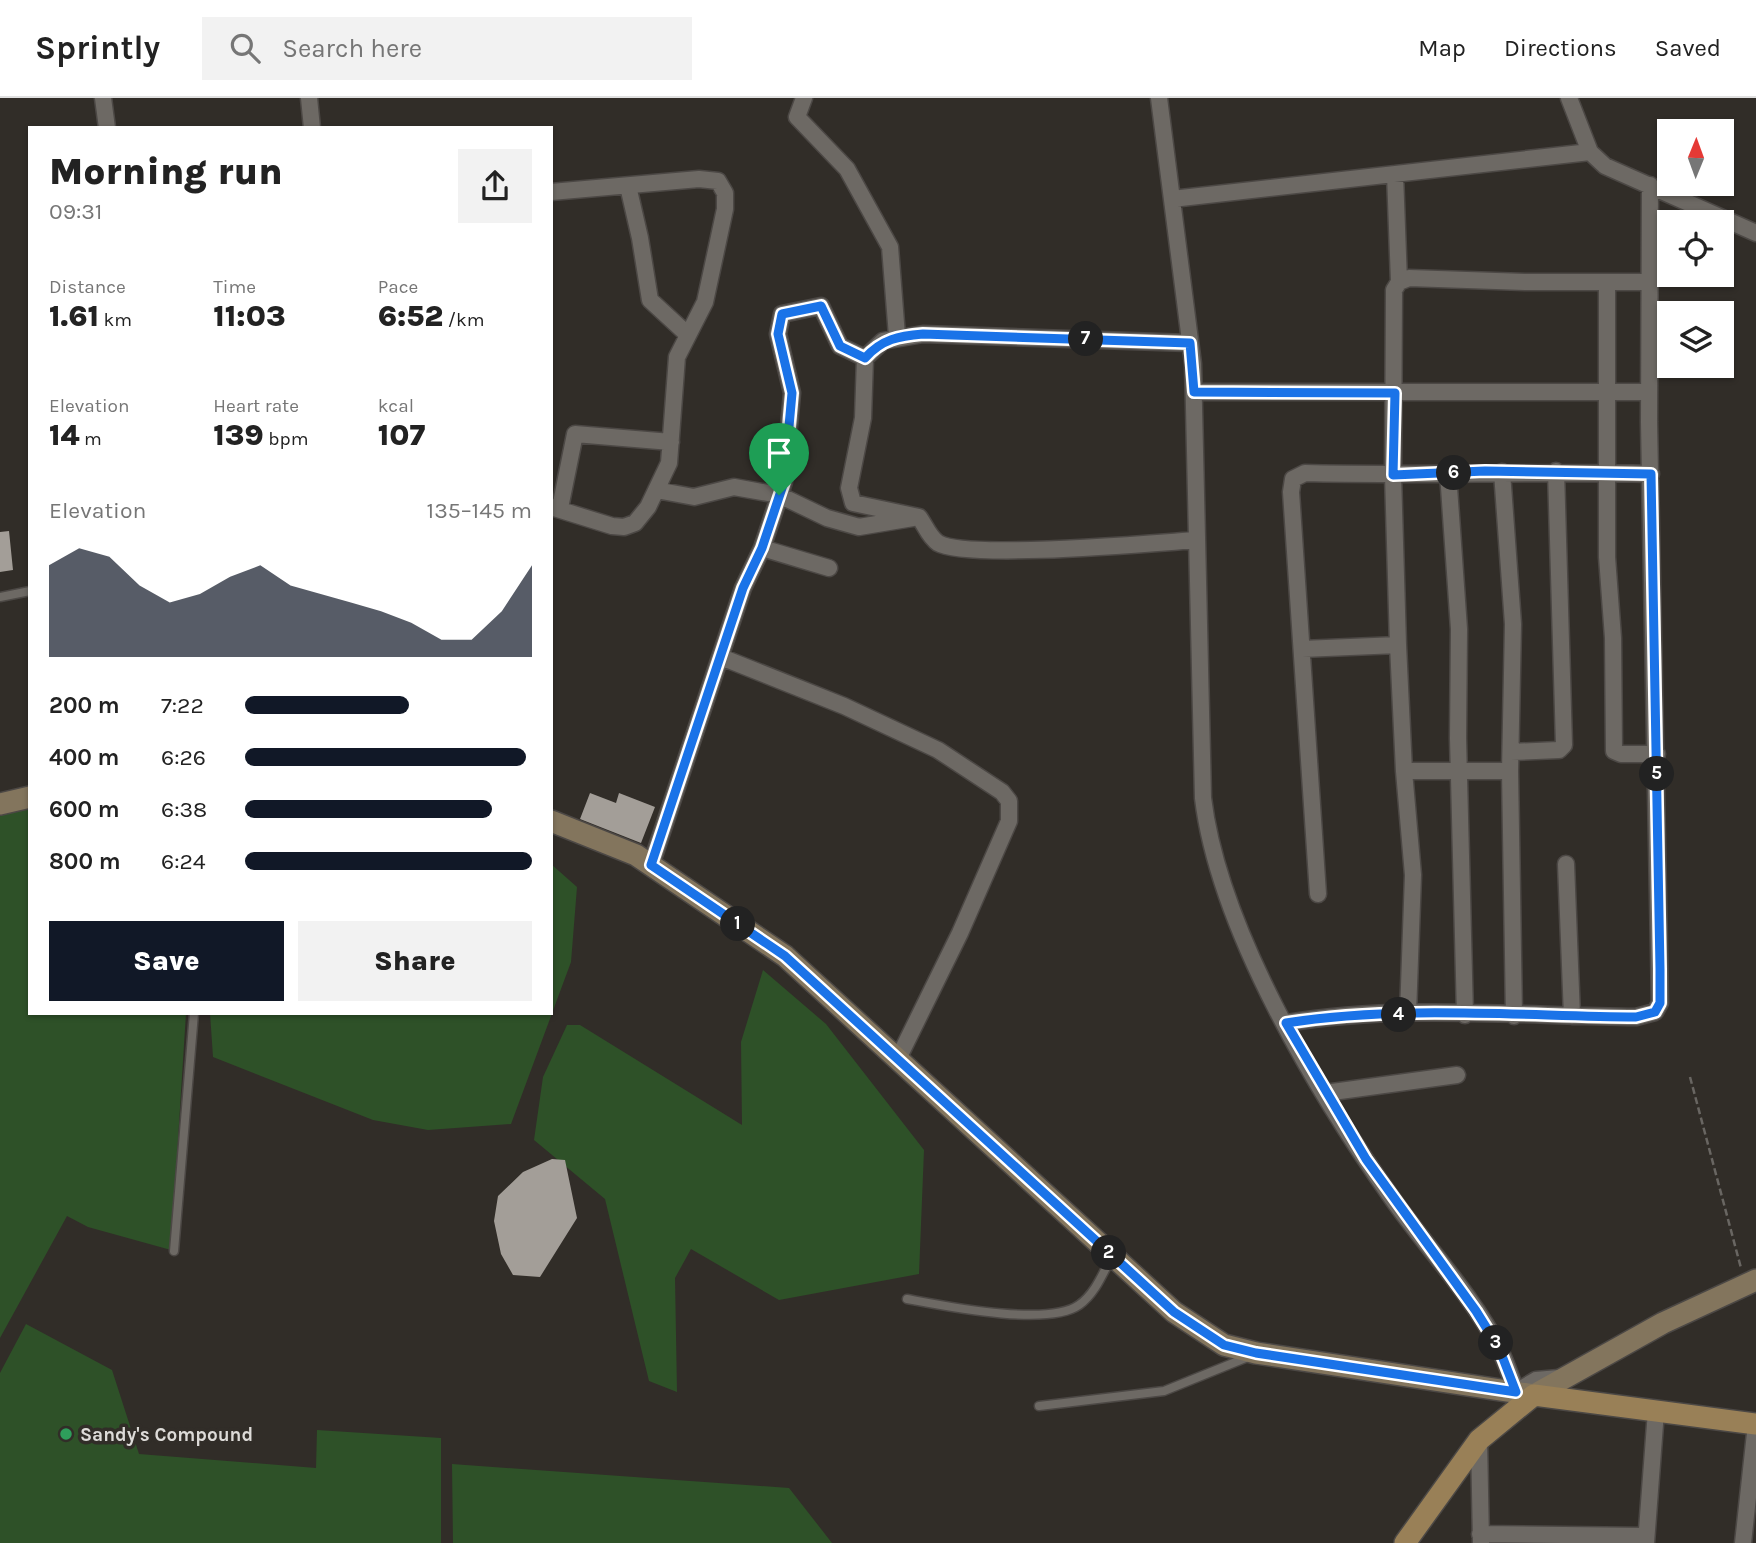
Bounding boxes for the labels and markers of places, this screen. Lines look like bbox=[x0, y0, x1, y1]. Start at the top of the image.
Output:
pin: 7 bbox=[1068, 322, 1104, 356]
pin bbox=[749, 423, 809, 495]
pin: 6 bbox=[1436, 456, 1472, 490]
pin: 5 bbox=[1640, 756, 1674, 792]
pin: 1 bbox=[720, 906, 756, 942]
pin: 4 bbox=[1382, 998, 1416, 1032]
pin: 2 bbox=[1092, 1236, 1126, 1270]
pin: 3 bbox=[1478, 1326, 1514, 1360]
place label: Sandy's Compound bbox=[80, 1424, 253, 1446]
marker: Sandy's Compound bbox=[58, 1426, 74, 1442]

